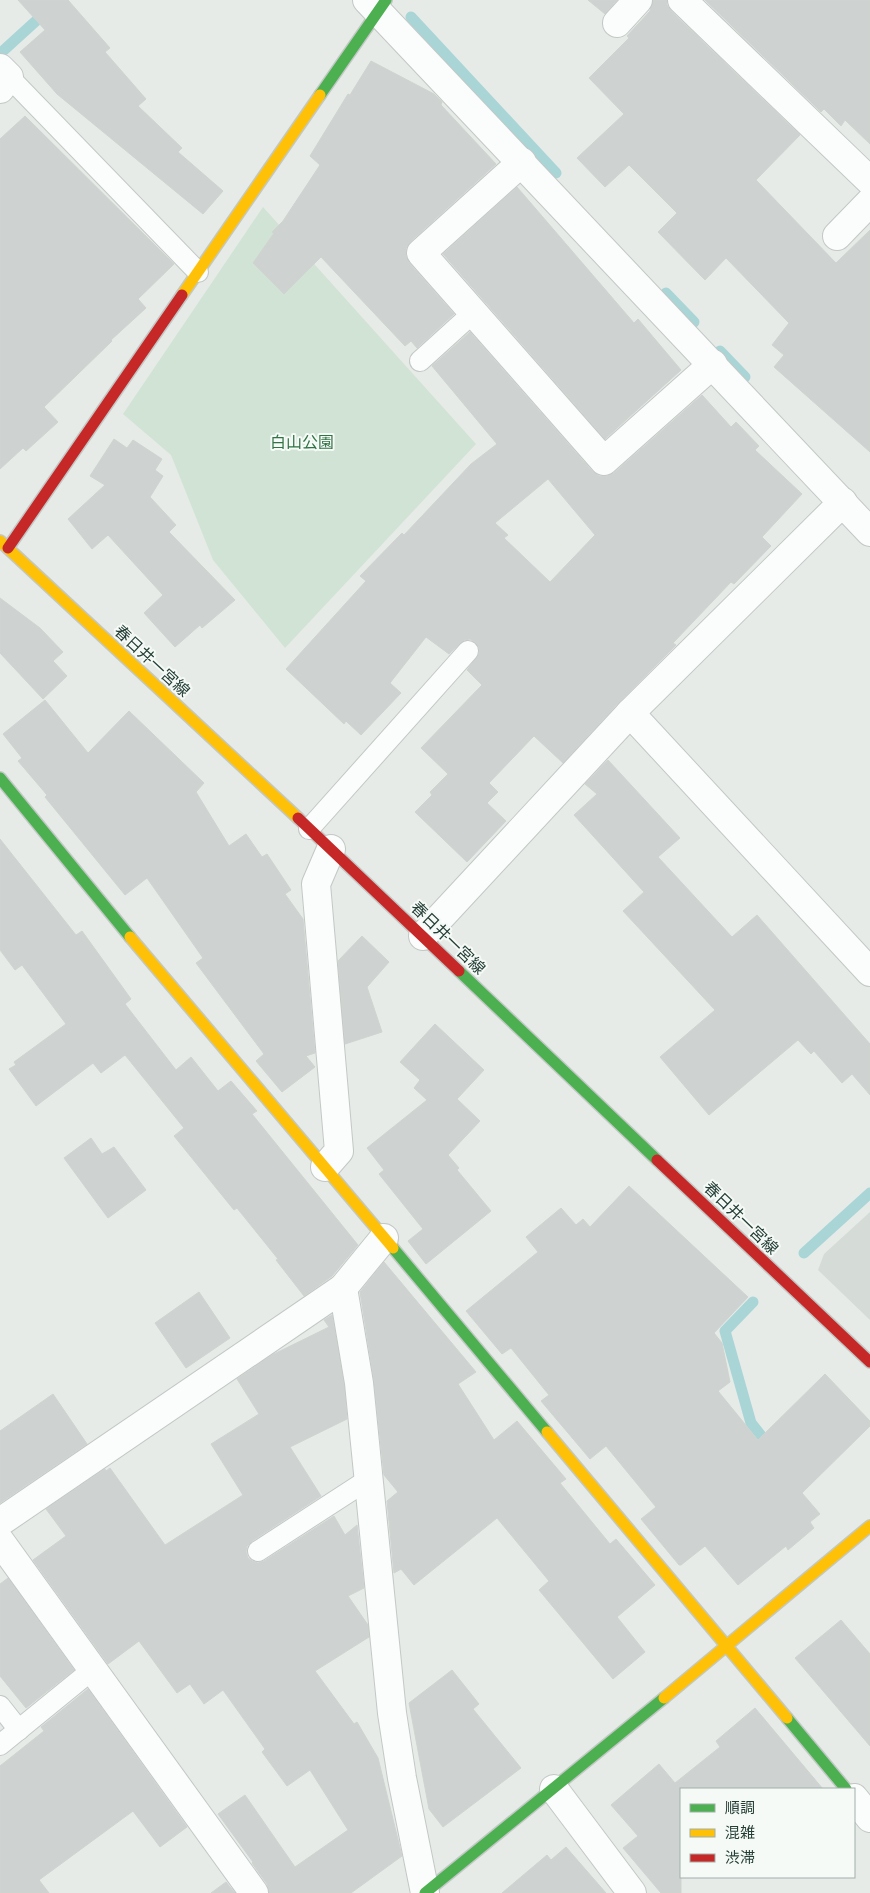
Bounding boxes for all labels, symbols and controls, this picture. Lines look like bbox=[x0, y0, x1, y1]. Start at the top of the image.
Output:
park label: 白山公園 bbox=[270, 432, 334, 453]
street label: 春日井一宮線 bbox=[110, 621, 194, 701]
street label: 春日井一宮線 bbox=[406, 897, 490, 979]
street label: 春日井一宮線 bbox=[699, 1177, 783, 1259]
legend bbox=[680, 1788, 855, 1878]
text: 順調 bbox=[725, 1798, 755, 1818]
text: 混雑 bbox=[725, 1823, 755, 1843]
text: 渋滞 bbox=[725, 1848, 755, 1868]

